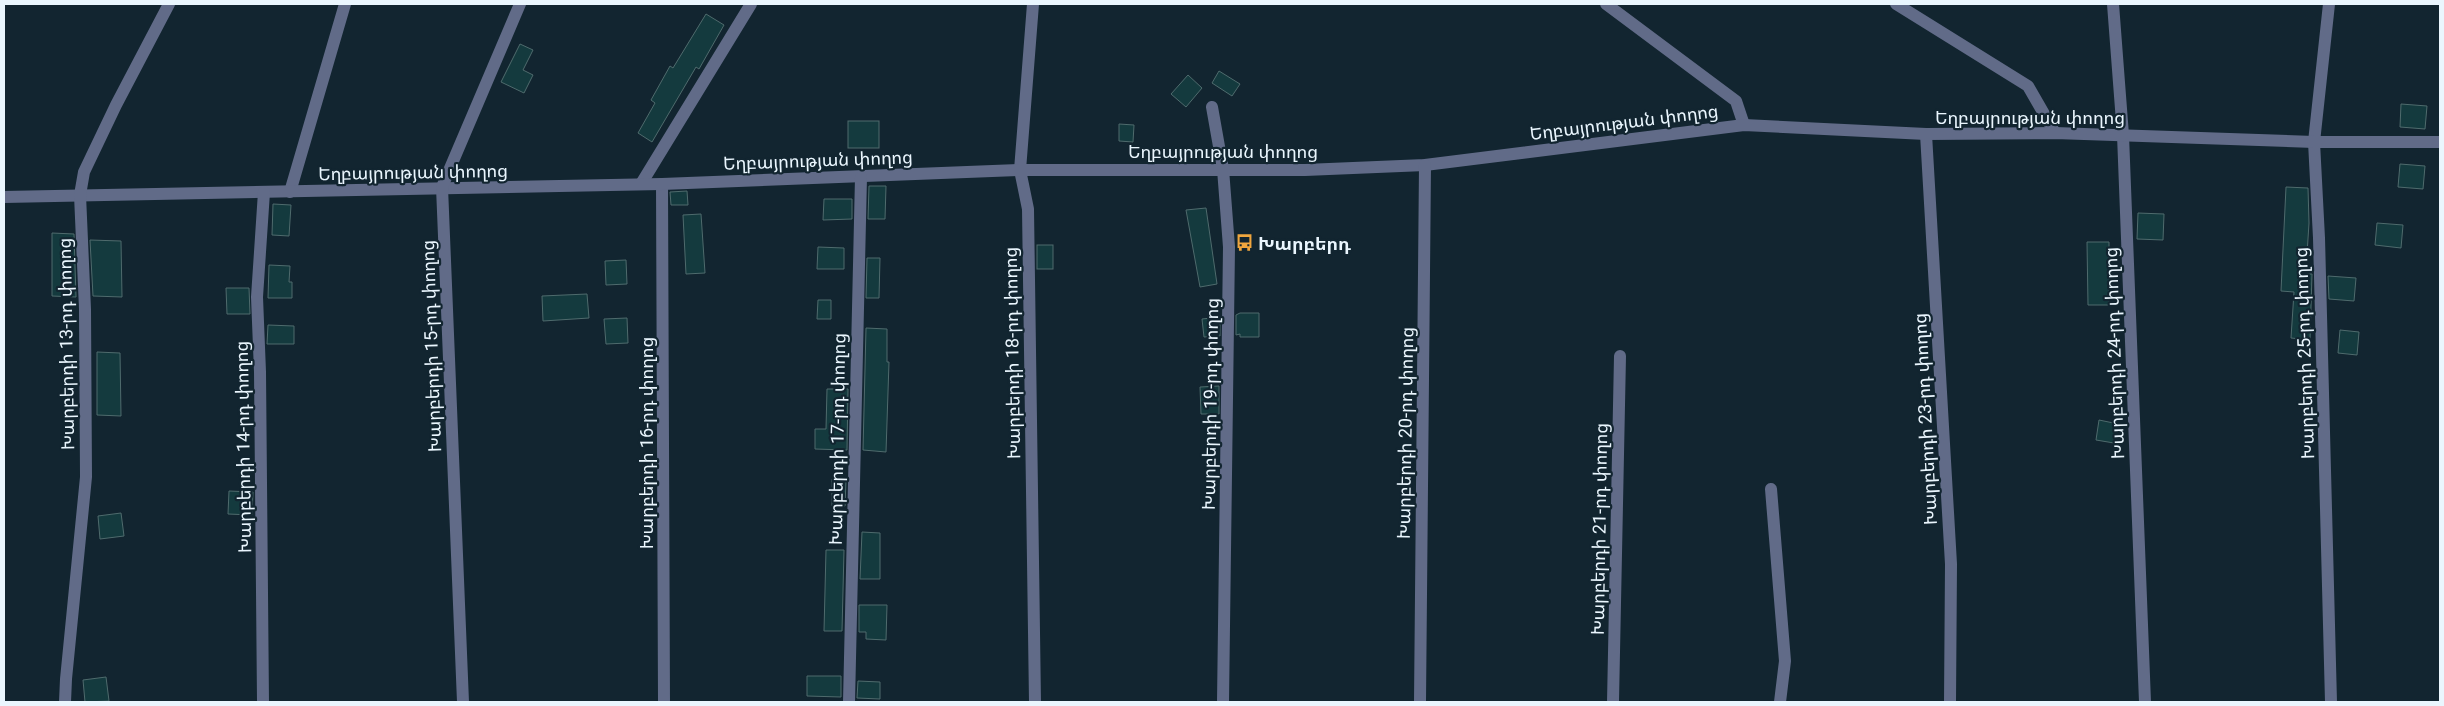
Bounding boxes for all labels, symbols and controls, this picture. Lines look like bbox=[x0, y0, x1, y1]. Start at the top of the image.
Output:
street label: Եղբայրության փողոց bbox=[1528, 100, 1720, 144]
street label: Եղբայրության փողոց bbox=[1935, 107, 2125, 128]
street label: Եղբայրության փողոց bbox=[1128, 141, 1318, 162]
street label: Եղբայրության փողոց bbox=[723, 146, 913, 174]
street label: Եղբայրության փողոց bbox=[318, 160, 508, 184]
bus stop icon: Խարբերդ bbox=[1234, 233, 1254, 253]
place label: Խարբերդ bbox=[1258, 233, 1351, 254]
street label: Խարբերդի 13-րդ փողոց bbox=[54, 238, 78, 450]
street label: Խարբերդի 15-րդ փողոց bbox=[417, 240, 445, 452]
street label: Խարբերդի 18-րդ փողոց bbox=[1000, 247, 1024, 459]
street label: Խարբերդի 24-րդ փողոց bbox=[2100, 247, 2128, 459]
street label: Խարբերդի 25-րդ փողոց bbox=[2290, 247, 2318, 459]
street label: Խարբերդի 19-րդ փողոց bbox=[1198, 298, 1222, 510]
street label: Խարբերդի 23-րդ փողոց bbox=[1909, 312, 1941, 526]
street label: Խարբերդի 20-րդ փողոց bbox=[1393, 327, 1417, 539]
street label: Խարբերդի 17-րդ փողոց bbox=[825, 333, 849, 545]
street label: Խարբերդի 16-րդ փողոց bbox=[636, 337, 657, 549]
street label: Խարբերդի 14-րդ փողոց bbox=[231, 341, 255, 553]
street label: Խարբերդի 21-րդ փողոց bbox=[1587, 423, 1611, 635]

